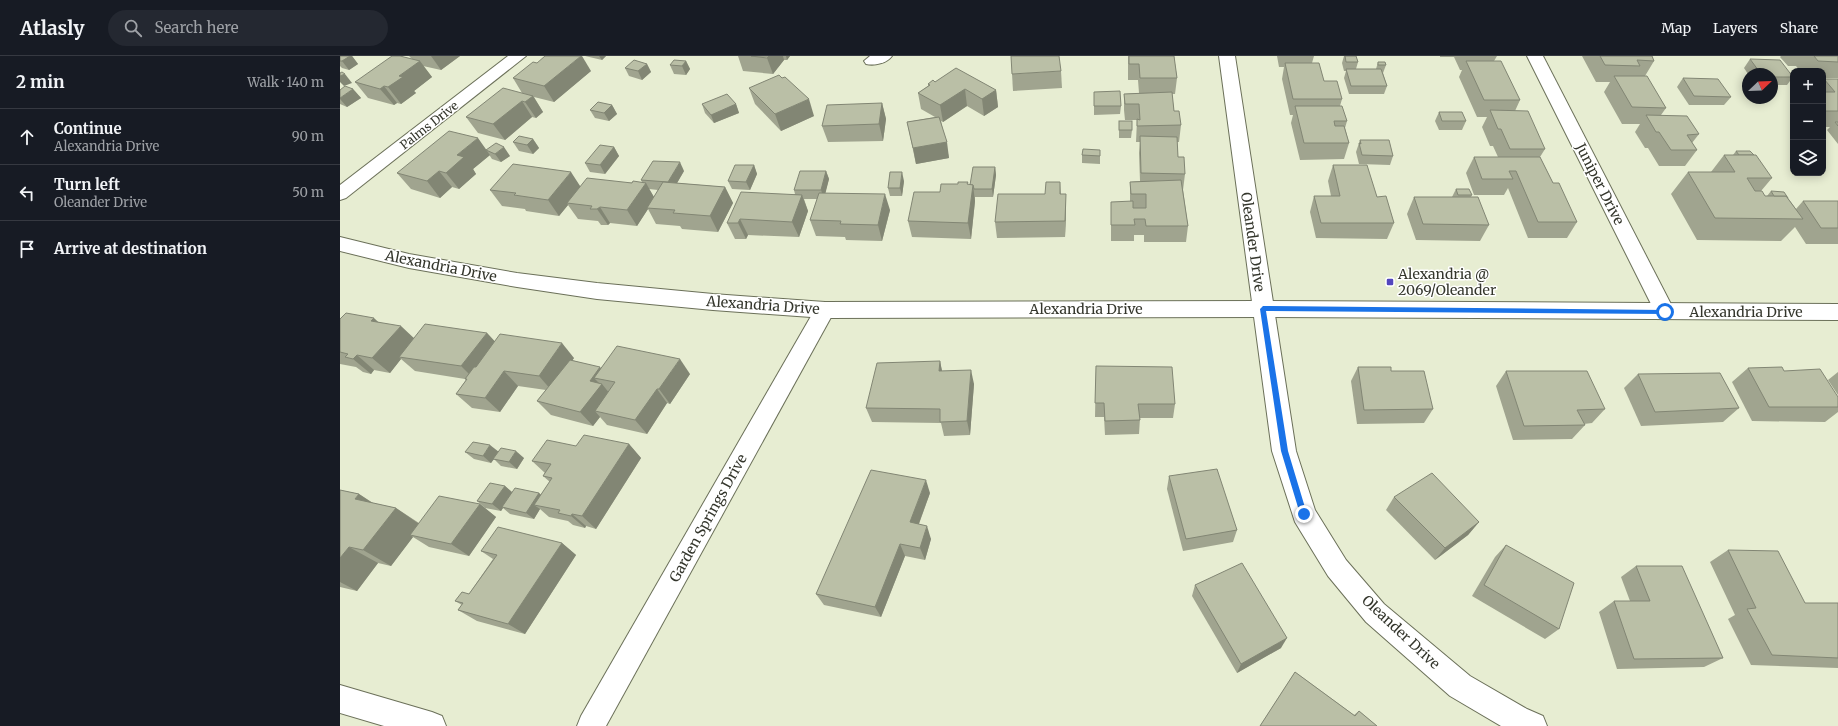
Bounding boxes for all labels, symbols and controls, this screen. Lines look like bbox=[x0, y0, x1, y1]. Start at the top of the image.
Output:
search box bbox=[108, 10, 388, 46]
text: Atlasly bbox=[20, 16, 84, 40]
icon: search bbox=[122, 17, 144, 39]
text: Search here bbox=[154, 18, 239, 37]
text: Map bbox=[1661, 19, 1691, 37]
text: Layers bbox=[1713, 19, 1758, 37]
text: Share bbox=[1780, 19, 1818, 37]
north arrow bbox=[1742, 68, 1778, 104]
map controls bbox=[1790, 68, 1826, 176]
button: + bbox=[1790, 68, 1826, 104]
text: 2 min bbox=[16, 71, 64, 93]
text: Walk · 140 m bbox=[247, 74, 324, 91]
street label: Palms Drive bbox=[397, 98, 461, 152]
button: − bbox=[1790, 104, 1826, 140]
text: Continue bbox=[54, 119, 122, 138]
icon: ahead bbox=[16, 126, 38, 148]
text: 90 m bbox=[292, 128, 324, 145]
text: Alexandria Drive bbox=[54, 138, 159, 155]
street label: Juniper Drive bbox=[1571, 139, 1628, 228]
button: layers bbox=[1790, 140, 1826, 176]
text: Turn left bbox=[54, 175, 120, 194]
icon: left bbox=[16, 182, 38, 204]
text: 50 m bbox=[292, 184, 324, 201]
street label: Oleander Drive bbox=[1237, 191, 1269, 293]
text: Oleander Drive bbox=[54, 194, 147, 211]
icon: arrive bbox=[16, 238, 38, 260]
text: Arrive at destination bbox=[54, 239, 207, 258]
street label: Alexandria Drive bbox=[383, 246, 498, 286]
place label: Alexandria @ 2069/Oleander bbox=[1397, 265, 1496, 299]
marker: Alexandria @ 2069/Oleander bbox=[1385, 277, 1395, 287]
street label: Alexandria Drive bbox=[705, 292, 820, 318]
street label: Alexandria Drive bbox=[1028, 300, 1143, 318]
route start bbox=[1656, 303, 1674, 321]
street label: Alexandria Drive bbox=[1688, 303, 1803, 321]
street label: Garden Springs Drive bbox=[665, 451, 751, 585]
route end bbox=[1295, 505, 1313, 523]
street label: Oleander Drive bbox=[1358, 591, 1444, 673]

